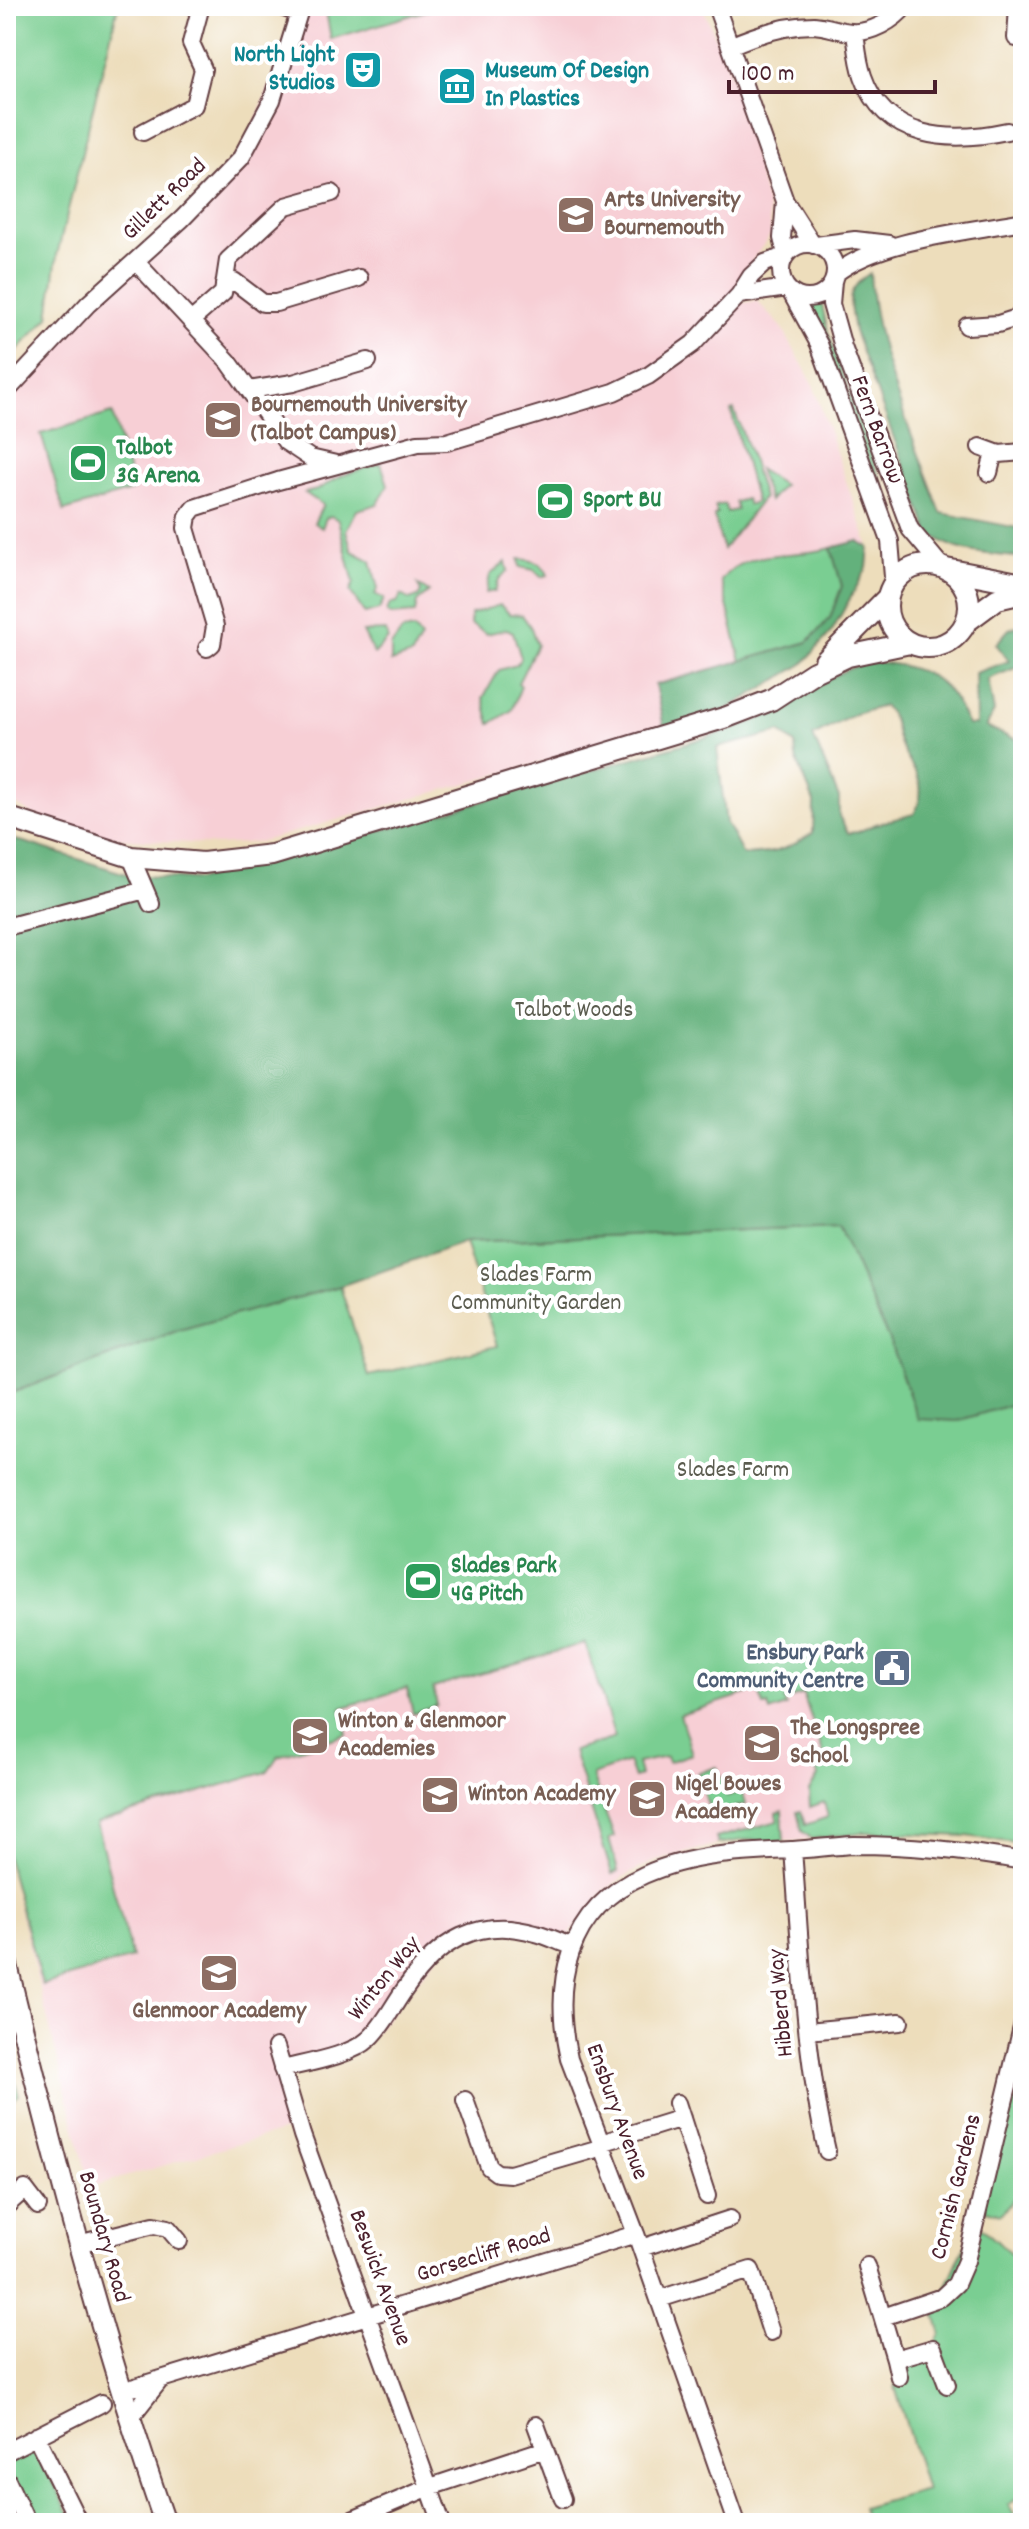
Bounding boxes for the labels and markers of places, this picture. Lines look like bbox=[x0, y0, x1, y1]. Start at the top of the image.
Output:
place label: North Light Studios bbox=[234, 39, 335, 101]
theatre icon: North Light Studios bbox=[342, 49, 384, 91]
place label: Museum Of Design In Plastics bbox=[485, 55, 649, 117]
museum icon: Museum Of Design In Plastics bbox=[436, 65, 478, 107]
place label: Arts University Bournemouth bbox=[604, 184, 741, 246]
school or university icon: Arts University Bournemouth bbox=[555, 194, 597, 236]
place label: Bournemouth University (Talbot Campus) bbox=[251, 389, 468, 451]
school or university icon: Bournemouth University (Talbot Campus) bbox=[202, 399, 244, 441]
place label: Talbot 3G Arena bbox=[116, 432, 200, 494]
sports icon: Talbot 3G Arena bbox=[67, 442, 109, 484]
sports icon: Sport BU bbox=[534, 480, 576, 522]
place label: Sport BU bbox=[583, 484, 662, 518]
place label: Slades Park 4G Pitch bbox=[451, 1550, 557, 1612]
sports icon: Slades Park 4G Pitch bbox=[402, 1560, 444, 1602]
place label: Ensbury Park Community Centre bbox=[697, 1637, 864, 1699]
public building icon: Ensbury Park Community Centre bbox=[871, 1647, 913, 1689]
place label: Winton & Glenmoor Academies bbox=[338, 1705, 507, 1767]
place label: The Longspree School bbox=[790, 1712, 920, 1774]
school or university icon: Winton & Glenmoor Academies bbox=[289, 1715, 331, 1757]
school or university icon: The Longspree School bbox=[741, 1722, 783, 1764]
place label: Nigel Bowes Academy bbox=[675, 1768, 782, 1830]
school or university icon: Winton Academy bbox=[419, 1774, 461, 1816]
place label: Winton Academy bbox=[468, 1778, 617, 1812]
school or university icon: Nigel Bowes Academy bbox=[626, 1778, 668, 1820]
school or university icon: Glenmoor Academy bbox=[198, 1952, 240, 1994]
place label: Glenmoor Academy bbox=[132, 1995, 307, 2029]

